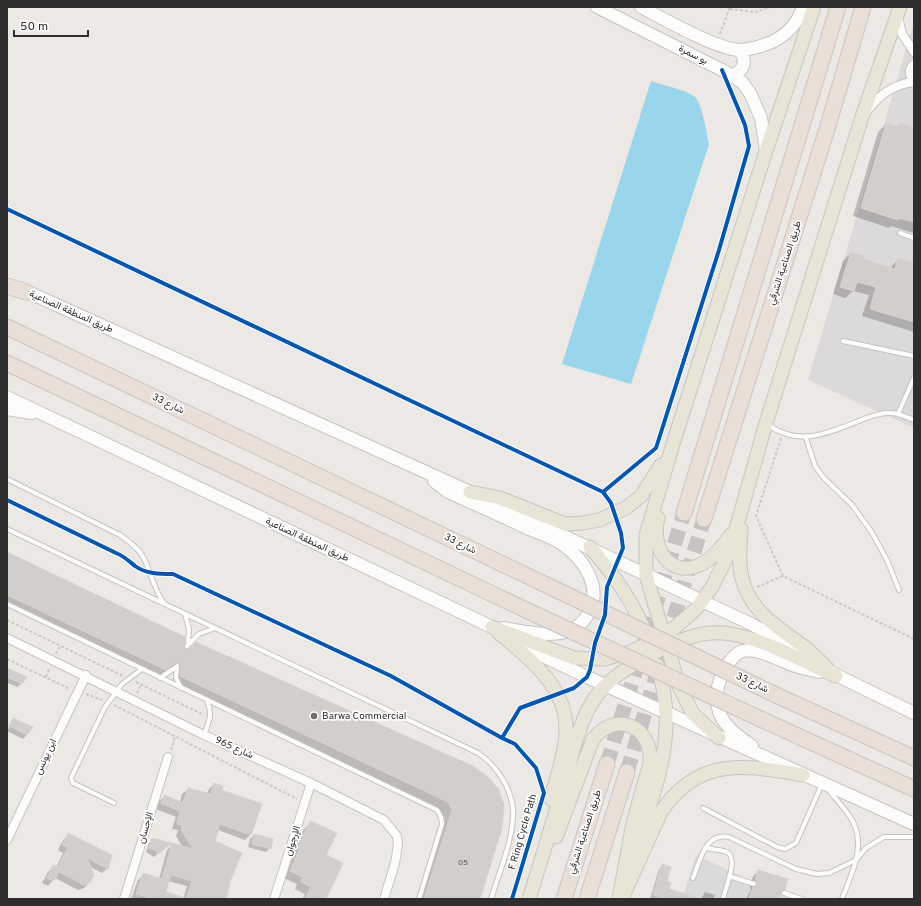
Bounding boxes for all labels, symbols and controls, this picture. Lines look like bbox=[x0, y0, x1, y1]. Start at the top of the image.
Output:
scale bar bbox=[14, 12, 88, 38]
text: 50 m bbox=[20, 19, 48, 35]
street label: بو سمرة bbox=[676, 42, 710, 68]
street label: طريق الصناعية الشرقي bbox=[765, 219, 806, 307]
street label: طريق المنطقة الصناعية bbox=[27, 288, 116, 337]
street label: شارع 33 bbox=[150, 391, 186, 417]
street label: طريق المنطقة الصناعية bbox=[263, 515, 351, 565]
street label: شارع 33 bbox=[442, 531, 478, 557]
street label: شارع 33 bbox=[734, 670, 770, 696]
place label: Barwa Commercial bbox=[322, 710, 406, 723]
marker: Barwa Commercial bbox=[309, 711, 319, 721]
street label: شارع 965 bbox=[213, 734, 255, 762]
street label: ابن يونس bbox=[32, 737, 60, 777]
street label: طريق الصناعية الشرقي bbox=[565, 788, 606, 876]
street label: F Ring Cycle Path bbox=[506, 793, 540, 871]
street label: الإحسان bbox=[135, 811, 157, 845]
street label: الإرجوان bbox=[282, 824, 304, 858]
house number: 05 bbox=[458, 858, 468, 868]

